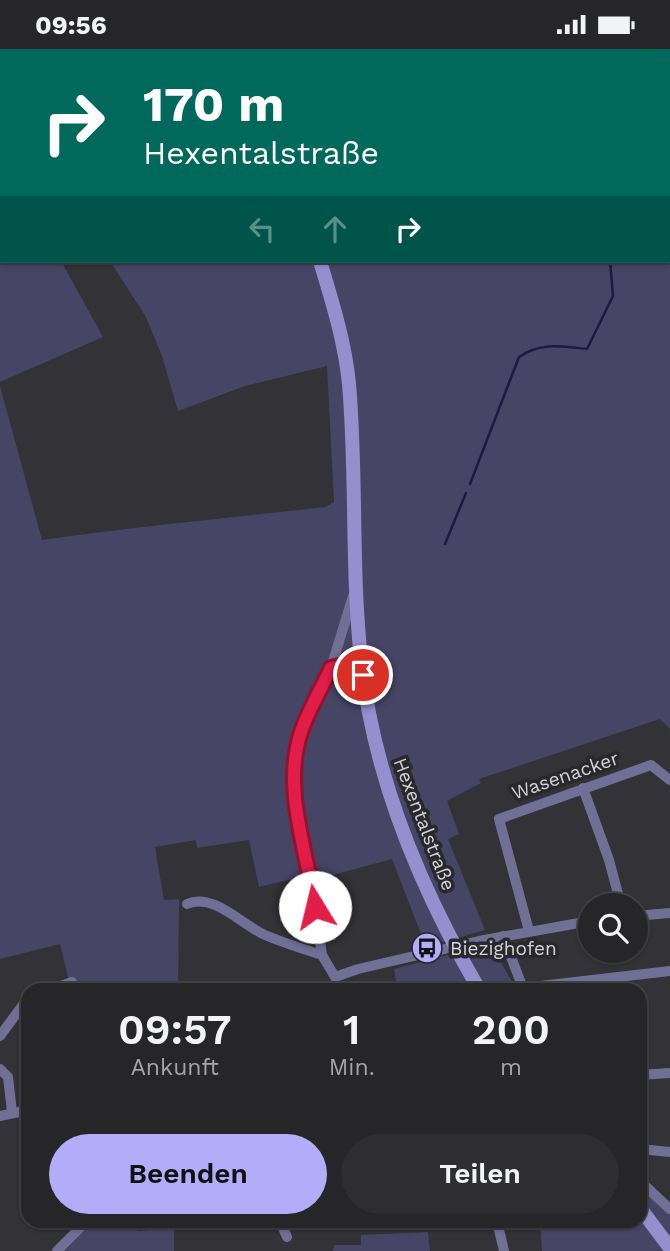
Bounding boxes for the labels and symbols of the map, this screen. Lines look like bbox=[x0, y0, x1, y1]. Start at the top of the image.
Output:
pin bbox=[333, 645, 393, 705]
street label: Wasenacker bbox=[509, 746, 622, 805]
street label: Hexentalstraße bbox=[389, 755, 460, 894]
position arrow bbox=[278, 870, 352, 944]
bus stop icon: Biezighofen bbox=[410, 931, 444, 965]
place label: Biezighofen bbox=[450, 937, 557, 960]

